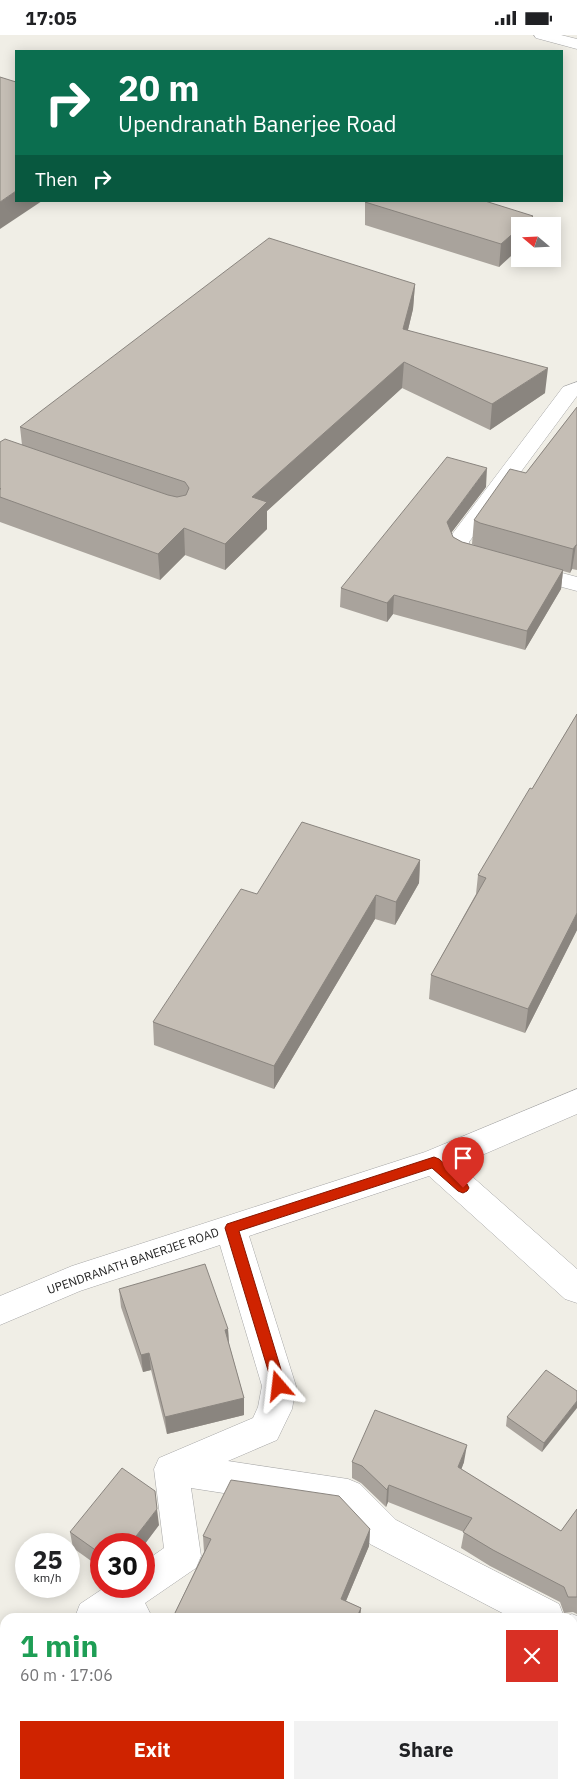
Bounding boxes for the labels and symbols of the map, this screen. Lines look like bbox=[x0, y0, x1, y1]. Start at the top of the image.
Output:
north arrow bbox=[511, 217, 561, 267]
pin bbox=[442, 1137, 484, 1188]
street label: UPENDRANATH BANERJEE ROAD bbox=[45, 1224, 221, 1297]
position arrow bbox=[252, 1359, 304, 1411]
speed limit sign: 30 bbox=[90, 1533, 155, 1598]

